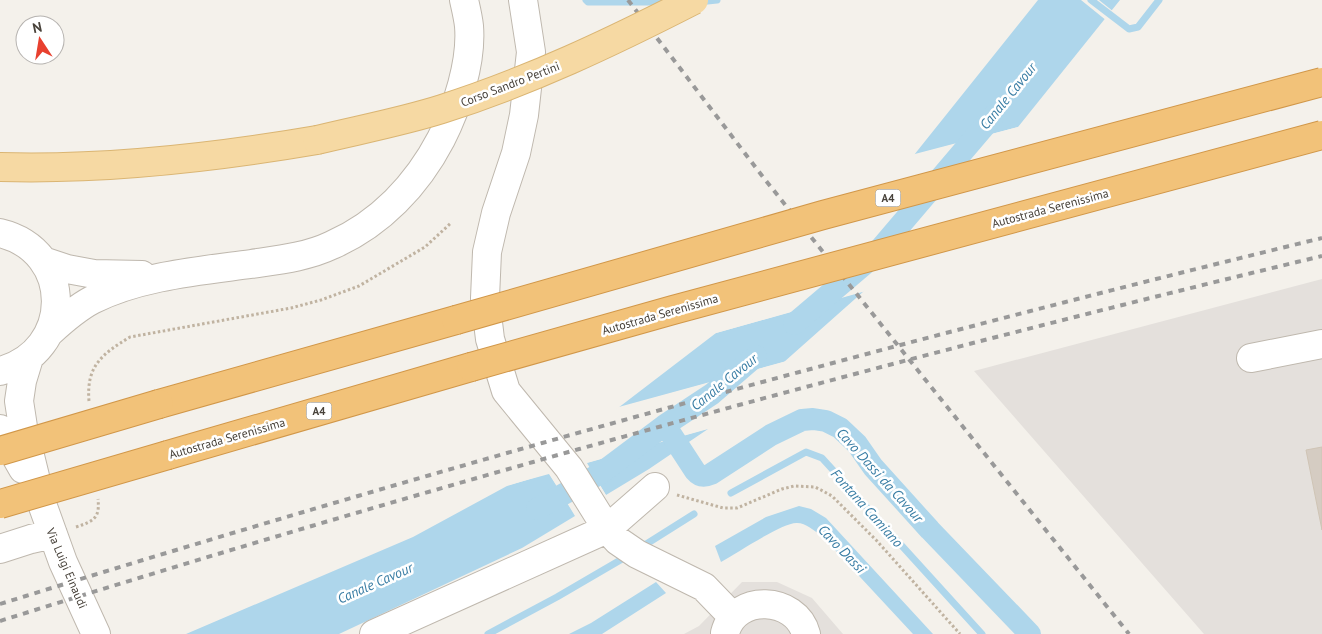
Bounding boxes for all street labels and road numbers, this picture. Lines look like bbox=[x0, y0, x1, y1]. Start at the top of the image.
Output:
street label: Corso Sandro Pertini bbox=[458, 58, 562, 110]
street label: Autostrada Serenissima bbox=[990, 185, 1110, 231]
road number: A4 bbox=[876, 190, 900, 207]
street label: Autostrada Serenissima bbox=[600, 290, 720, 338]
road number: A4 bbox=[306, 402, 332, 420]
street label: Autostrada Serenissima bbox=[167, 414, 287, 462]
street label: Via Luigi Einaudi bbox=[43, 525, 91, 611]

